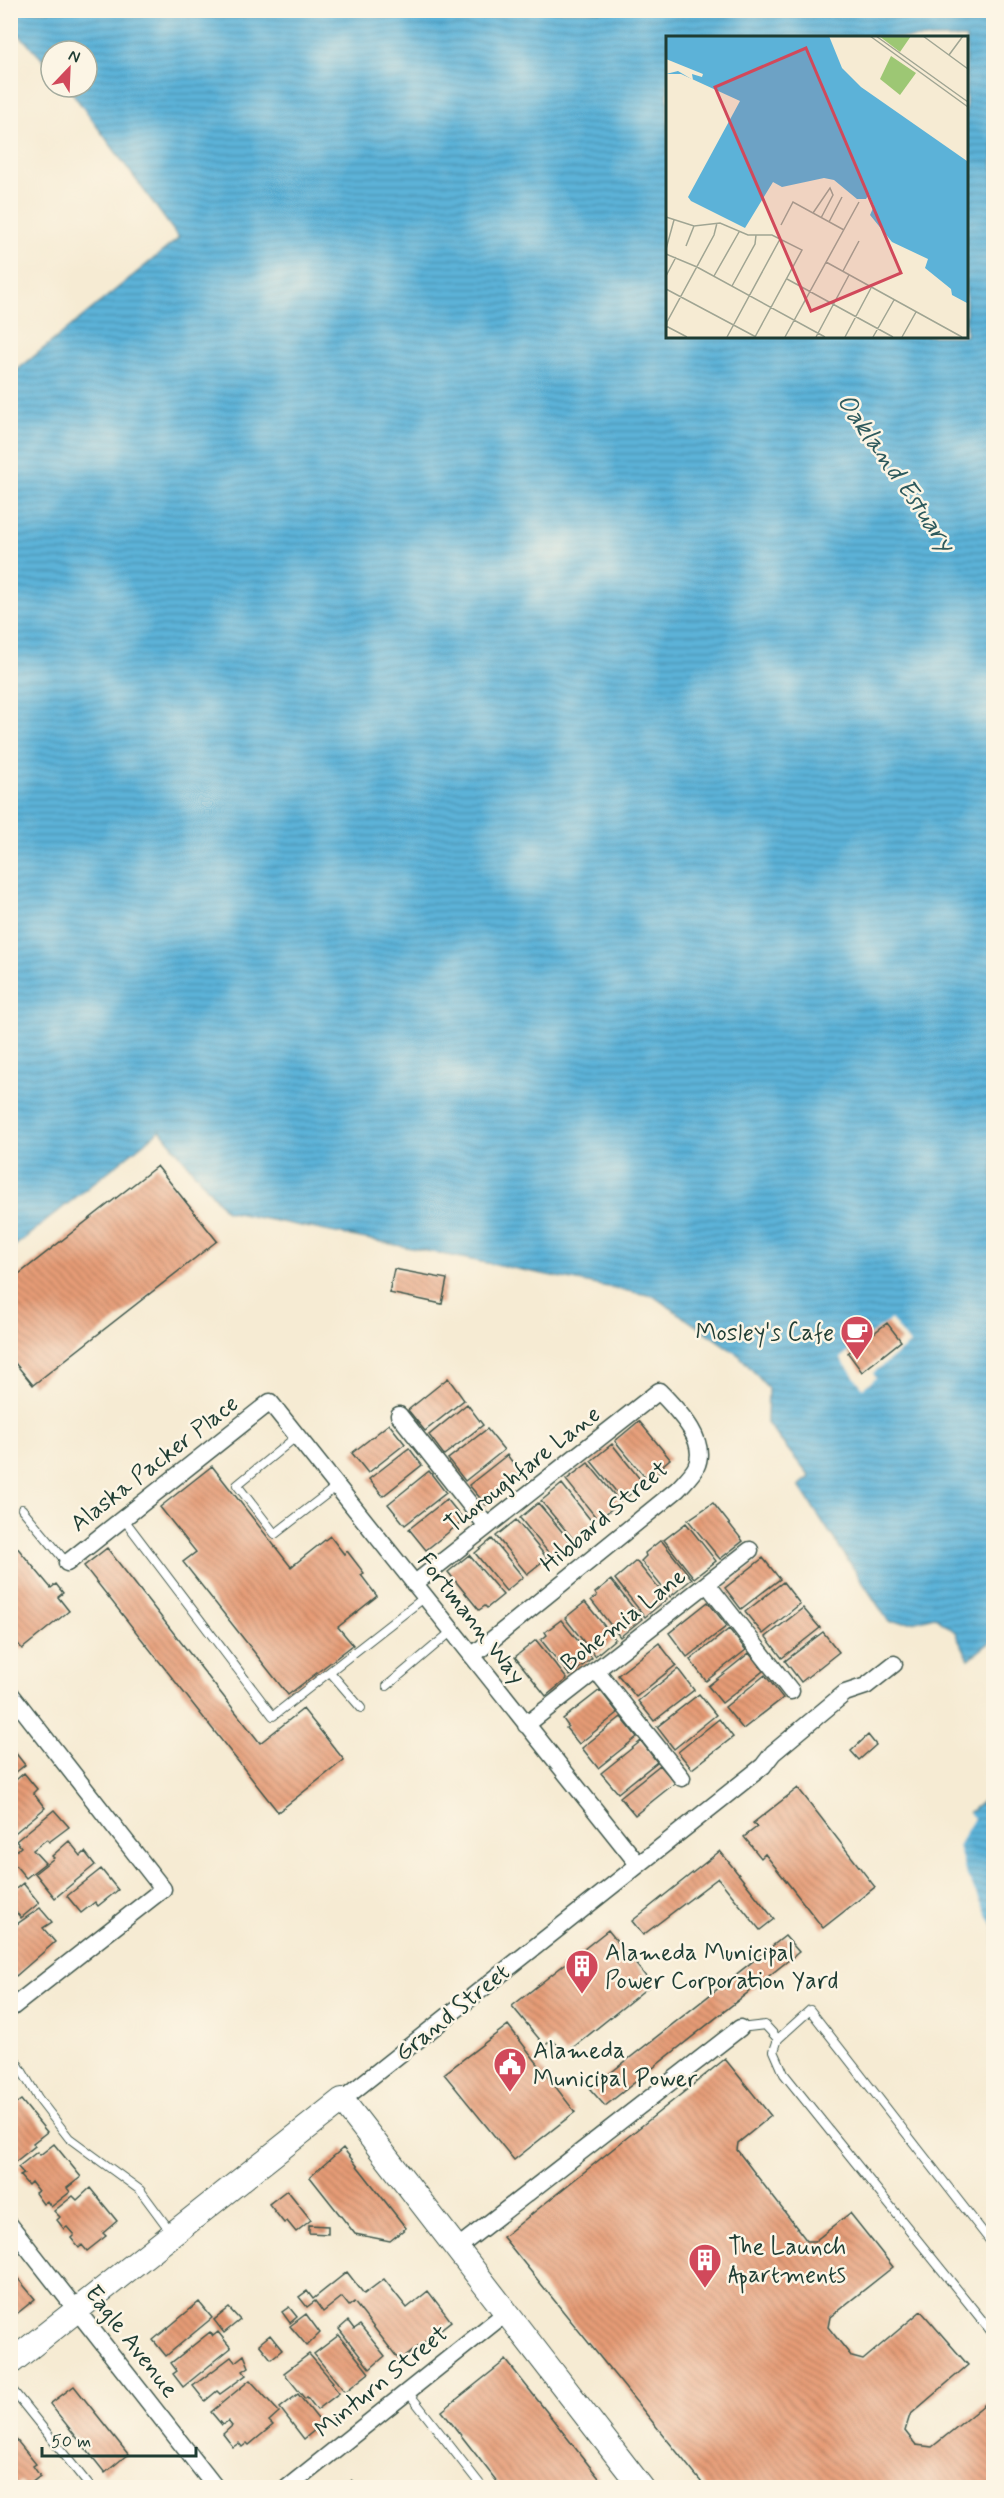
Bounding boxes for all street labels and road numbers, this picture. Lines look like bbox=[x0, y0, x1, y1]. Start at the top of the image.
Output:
street label: Alaska Packer Place bbox=[64, 1389, 245, 1540]
street label: Thoroughfare Lane bbox=[439, 1400, 607, 1541]
street label: Hibbard Street bbox=[534, 1454, 675, 1580]
street label: Fortmann Way bbox=[410, 1547, 532, 1691]
street label: Bohemia Lane bbox=[555, 1562, 693, 1679]
street label: Grand Street bbox=[389, 1957, 517, 2069]
street label: Eagle Avenue bbox=[77, 2279, 185, 2405]
street label: Minturn Street bbox=[309, 2319, 455, 2445]

